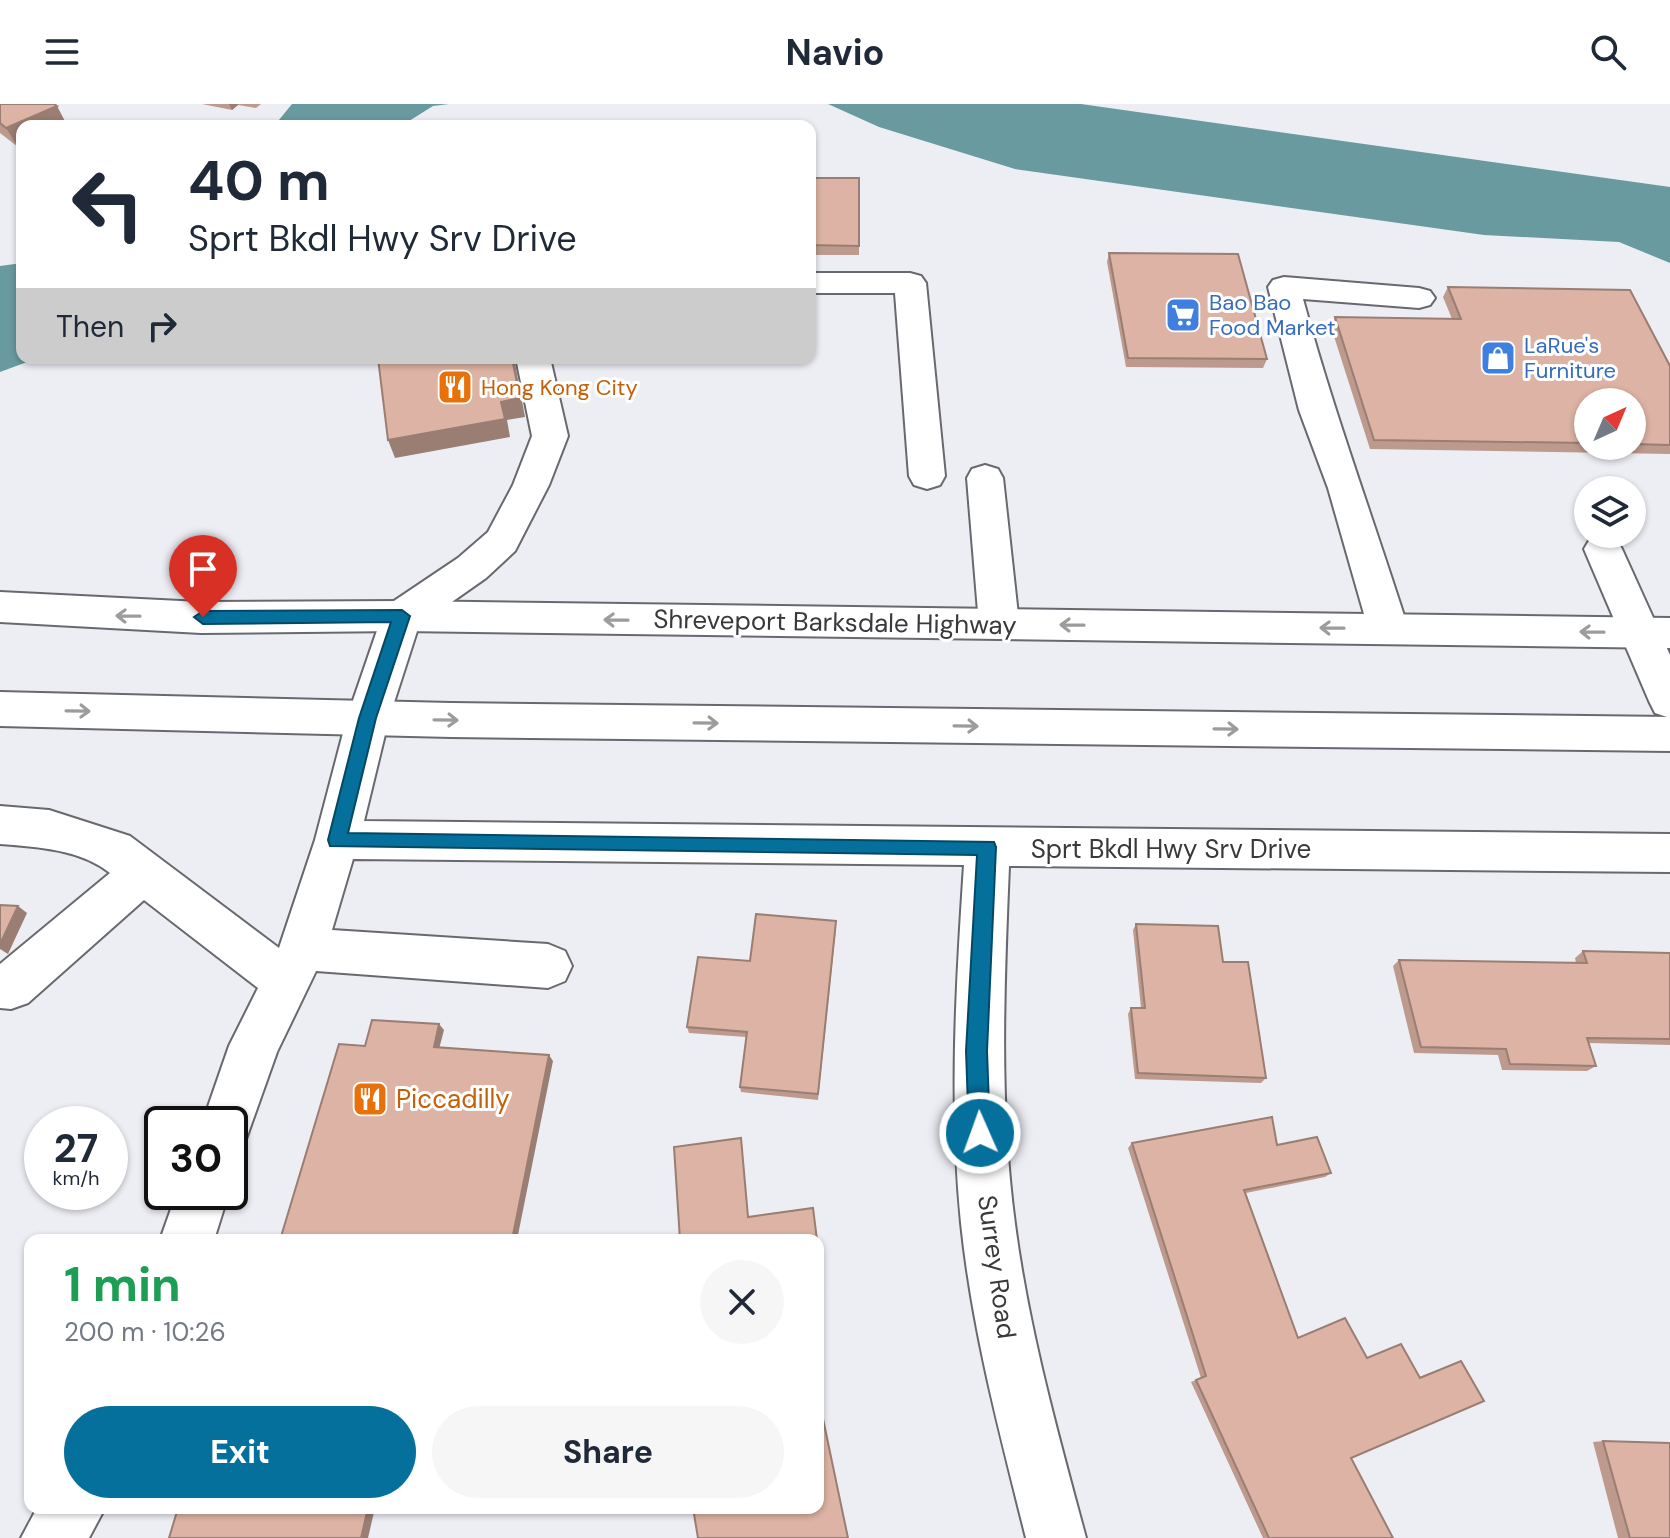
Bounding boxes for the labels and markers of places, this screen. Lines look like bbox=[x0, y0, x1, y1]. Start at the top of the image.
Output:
place label: Bao Bao Food Market bbox=[1209, 288, 1336, 342]
supermarket icon: Bao Bao Food Market bbox=[1164, 296, 1202, 334]
place label: LaRue's Furniture bbox=[1524, 331, 1616, 385]
shop icon: LaRue's Furniture bbox=[1479, 339, 1517, 377]
restaurant icon: Hong Kong City bbox=[436, 368, 474, 406]
place label: Hong Kong City bbox=[481, 373, 638, 402]
pin bbox=[169, 535, 237, 617]
restaurant icon: Piccadilly bbox=[351, 1080, 389, 1118]
place label: Piccadilly bbox=[396, 1082, 510, 1116]

